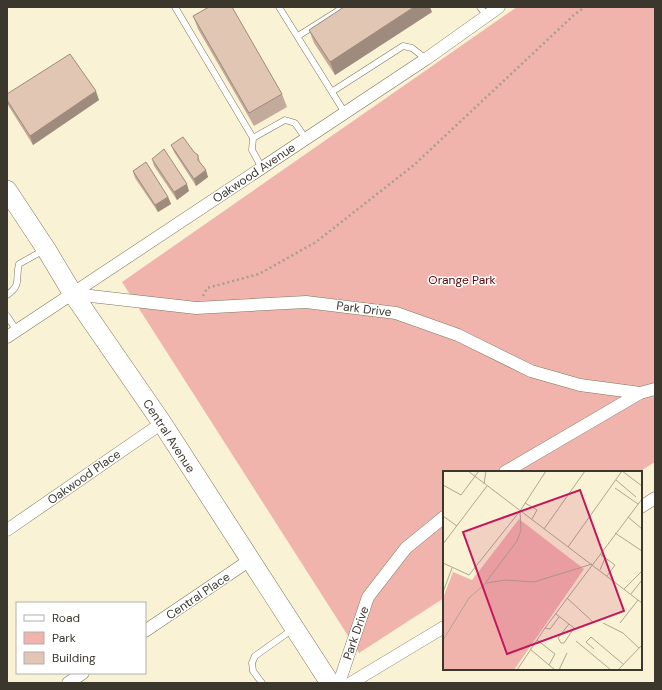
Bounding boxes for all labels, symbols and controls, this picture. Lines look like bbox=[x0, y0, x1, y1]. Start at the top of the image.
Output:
street label: Oakwood Avenue bbox=[210, 139, 299, 207]
park label: Orange Park bbox=[428, 272, 496, 288]
street label: Park Drive bbox=[336, 298, 393, 320]
street label: Central Avenue bbox=[139, 396, 199, 476]
street label: Oakwood Place bbox=[44, 446, 124, 508]
inset map bbox=[443, 471, 642, 670]
street label: Central Place bbox=[163, 569, 233, 623]
legend bbox=[16, 602, 146, 674]
street label: Park Drive bbox=[339, 604, 373, 662]
text: Road bbox=[52, 610, 80, 626]
text: Park bbox=[52, 630, 76, 646]
text: Building bbox=[52, 650, 96, 666]

